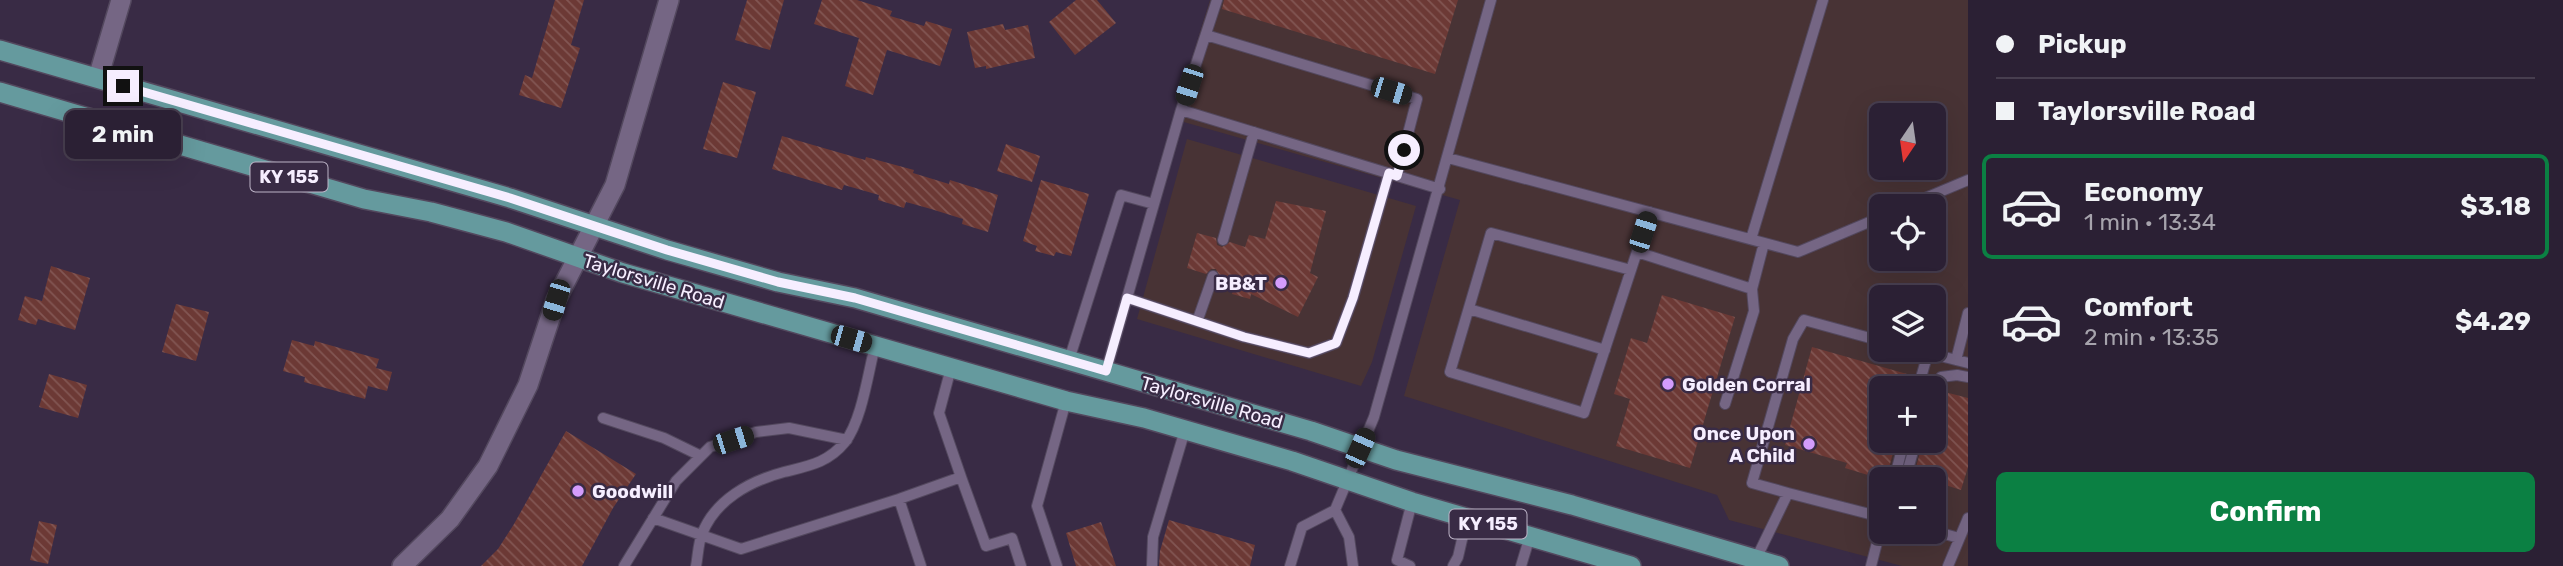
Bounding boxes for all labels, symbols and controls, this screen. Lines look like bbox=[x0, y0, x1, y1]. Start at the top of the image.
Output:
text: Pickup bbox=[2038, 29, 2127, 60]
car bbox=[1173, 62, 1206, 108]
route end bbox=[107, 70, 139, 102]
car bbox=[1368, 75, 1415, 107]
text: Taylorsville Road bbox=[2038, 96, 2256, 127]
north arrow bbox=[1869, 103, 1946, 180]
map controls bbox=[1869, 103, 1946, 544]
callout: 2 min bbox=[65, 110, 181, 160]
text: 2 min bbox=[92, 120, 154, 148]
route start bbox=[1388, 134, 1420, 166]
road number: KY 155 bbox=[250, 162, 328, 192]
icon: car bbox=[2000, 175, 2063, 238]
text: Economy bbox=[2084, 177, 2203, 208]
text: $3.18 bbox=[2460, 191, 2531, 222]
button: locate bbox=[1869, 194, 1946, 271]
text: 1 min · 13:34 bbox=[2084, 208, 2216, 236]
car bbox=[1627, 209, 1660, 255]
street label: Taylorsville Road bbox=[580, 249, 727, 314]
place label: BB&T bbox=[1215, 272, 1267, 295]
marker: BB&T bbox=[1273, 275, 1289, 291]
car bbox=[540, 277, 573, 323]
button: layers bbox=[1869, 285, 1946, 362]
icon: car bbox=[2000, 290, 2063, 353]
text: Comfort bbox=[2084, 292, 2193, 323]
text: $4.29 bbox=[2455, 306, 2531, 337]
car bbox=[828, 323, 875, 355]
text: 2 min · 13:35 bbox=[2084, 323, 2219, 351]
street label: Taylorsville Road bbox=[1138, 371, 1286, 434]
place label: Golden Corral bbox=[1682, 373, 1811, 396]
marker: Golden Corral bbox=[1660, 376, 1676, 392]
button: + bbox=[1869, 376, 1946, 453]
place label: Once Upon A Child bbox=[1693, 422, 1795, 467]
car bbox=[710, 424, 757, 456]
car bbox=[1342, 425, 1379, 471]
marker: Once Upon A Child bbox=[1801, 436, 1817, 452]
button: − bbox=[1869, 467, 1946, 544]
button: Confirm bbox=[1996, 472, 2535, 552]
place label: Goodwill bbox=[592, 480, 673, 503]
marker: Goodwill bbox=[570, 483, 586, 499]
road number: KY 155 bbox=[1450, 510, 1526, 538]

